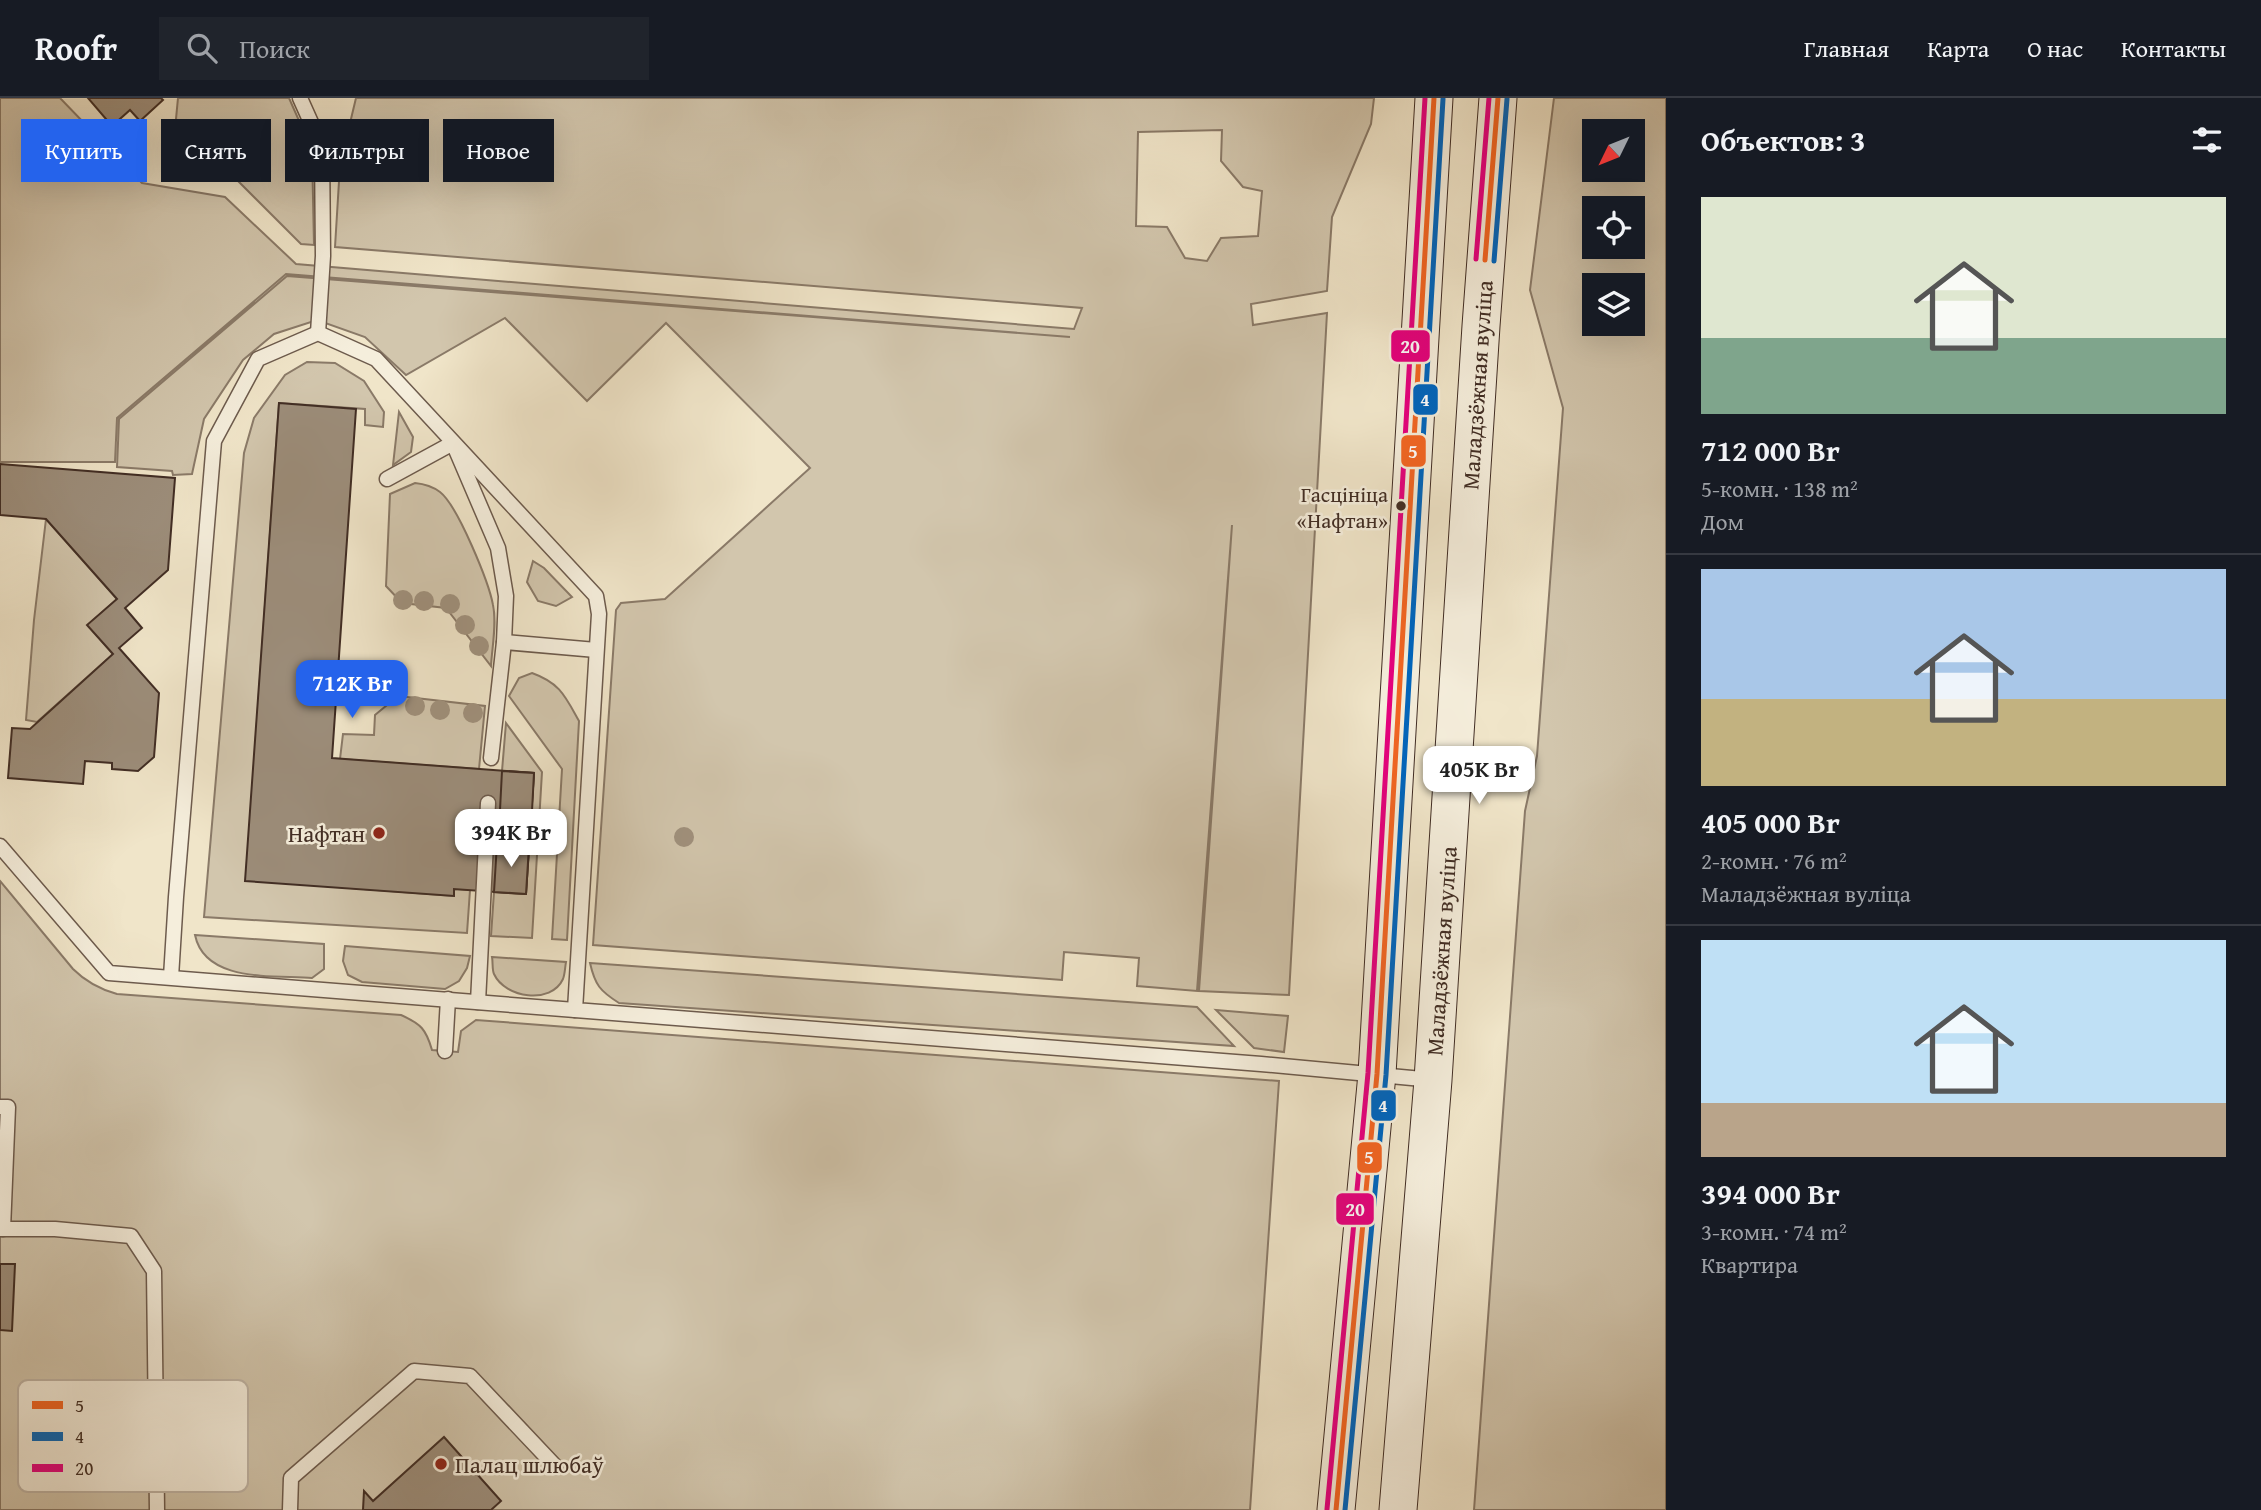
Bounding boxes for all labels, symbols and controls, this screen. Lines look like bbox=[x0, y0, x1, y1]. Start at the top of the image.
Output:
search box bbox=[159, 17, 649, 80]
text: Roofr bbox=[35, 24, 117, 72]
icon: search bbox=[183, 29, 221, 67]
text: Поиск bbox=[239, 29, 310, 68]
text: Главная bbox=[1804, 31, 1889, 66]
text: Карта bbox=[1927, 31, 1989, 66]
text: О нас bbox=[2027, 31, 2083, 66]
text: Контакты bbox=[2121, 31, 2226, 66]
text: Объектов: 3 bbox=[1701, 118, 1865, 162]
chip: Купить bbox=[21, 119, 147, 182]
chip: Снять bbox=[161, 119, 271, 182]
chip: Фильтры bbox=[285, 119, 429, 182]
chip: Новое bbox=[443, 119, 554, 182]
north arrow bbox=[1582, 119, 1645, 182]
map controls bbox=[1582, 119, 1645, 336]
icon: filters bbox=[2188, 121, 2226, 159]
button: locate bbox=[1582, 196, 1645, 259]
icon: home bbox=[1901, 243, 2027, 369]
button: layers bbox=[1582, 273, 1645, 336]
street label: Маладзёжная вуліца bbox=[1453, 279, 1501, 491]
line badge: 20 bbox=[1390, 329, 1431, 363]
text: 20 bbox=[1400, 332, 1420, 360]
line badge: 4 bbox=[1412, 383, 1439, 416]
text: 4 bbox=[1420, 385, 1430, 413]
text: 712 000 Br bbox=[1701, 428, 1840, 472]
line badge: 5 bbox=[1400, 434, 1427, 468]
text: 5 bbox=[1408, 437, 1418, 465]
text: 5-комн. · 138 m² bbox=[1701, 472, 1858, 505]
place label: Гасцініца «Нафтан» bbox=[1297, 479, 1388, 536]
marker: Гасцініца «Нафтан» bbox=[1394, 499, 1408, 513]
text: Дом bbox=[1701, 505, 1744, 538]
icon: home bbox=[1901, 615, 2027, 741]
pin: 712K Br bbox=[287, 660, 417, 720]
text: 712K Br bbox=[312, 666, 392, 699]
pin: 405K Br bbox=[1414, 746, 1544, 806]
text: 405K Br bbox=[1439, 752, 1519, 785]
text: 405 000 Br bbox=[1701, 800, 1840, 844]
pin: 394K Br bbox=[446, 810, 576, 869]
text: 394K Br bbox=[471, 815, 551, 848]
place label: Нафтан bbox=[288, 817, 365, 850]
marker: Нафтан bbox=[371, 825, 387, 841]
text: 2-комн. · 76 m² bbox=[1701, 844, 1847, 877]
street label: Маладзёжная вуліца bbox=[1417, 845, 1465, 1057]
text: Маладзёжная вуліца bbox=[1701, 877, 1911, 910]
icon: home bbox=[1901, 986, 2027, 1112]
line badge: 4 bbox=[1370, 1089, 1397, 1122]
text: 4 bbox=[1378, 1091, 1388, 1119]
line badge: 5 bbox=[1356, 1141, 1383, 1174]
text: 5 bbox=[1364, 1143, 1374, 1171]
text: 394 000 Br bbox=[1701, 1171, 1840, 1215]
line badge: 20 bbox=[1335, 1192, 1375, 1226]
text: 20 bbox=[1345, 1195, 1365, 1223]
text: 3-комн. · 74 m² bbox=[1701, 1215, 1847, 1248]
text: Квартира bbox=[1701, 1248, 1798, 1281]
legend bbox=[18, 1380, 248, 1492]
text: 5 bbox=[75, 1391, 84, 1419]
text: 4 bbox=[75, 1422, 84, 1450]
place label: Палац шлюбаў bbox=[455, 1448, 604, 1481]
text: 20 bbox=[75, 1454, 93, 1482]
marker: Палац шлюбаў bbox=[433, 1456, 449, 1472]

